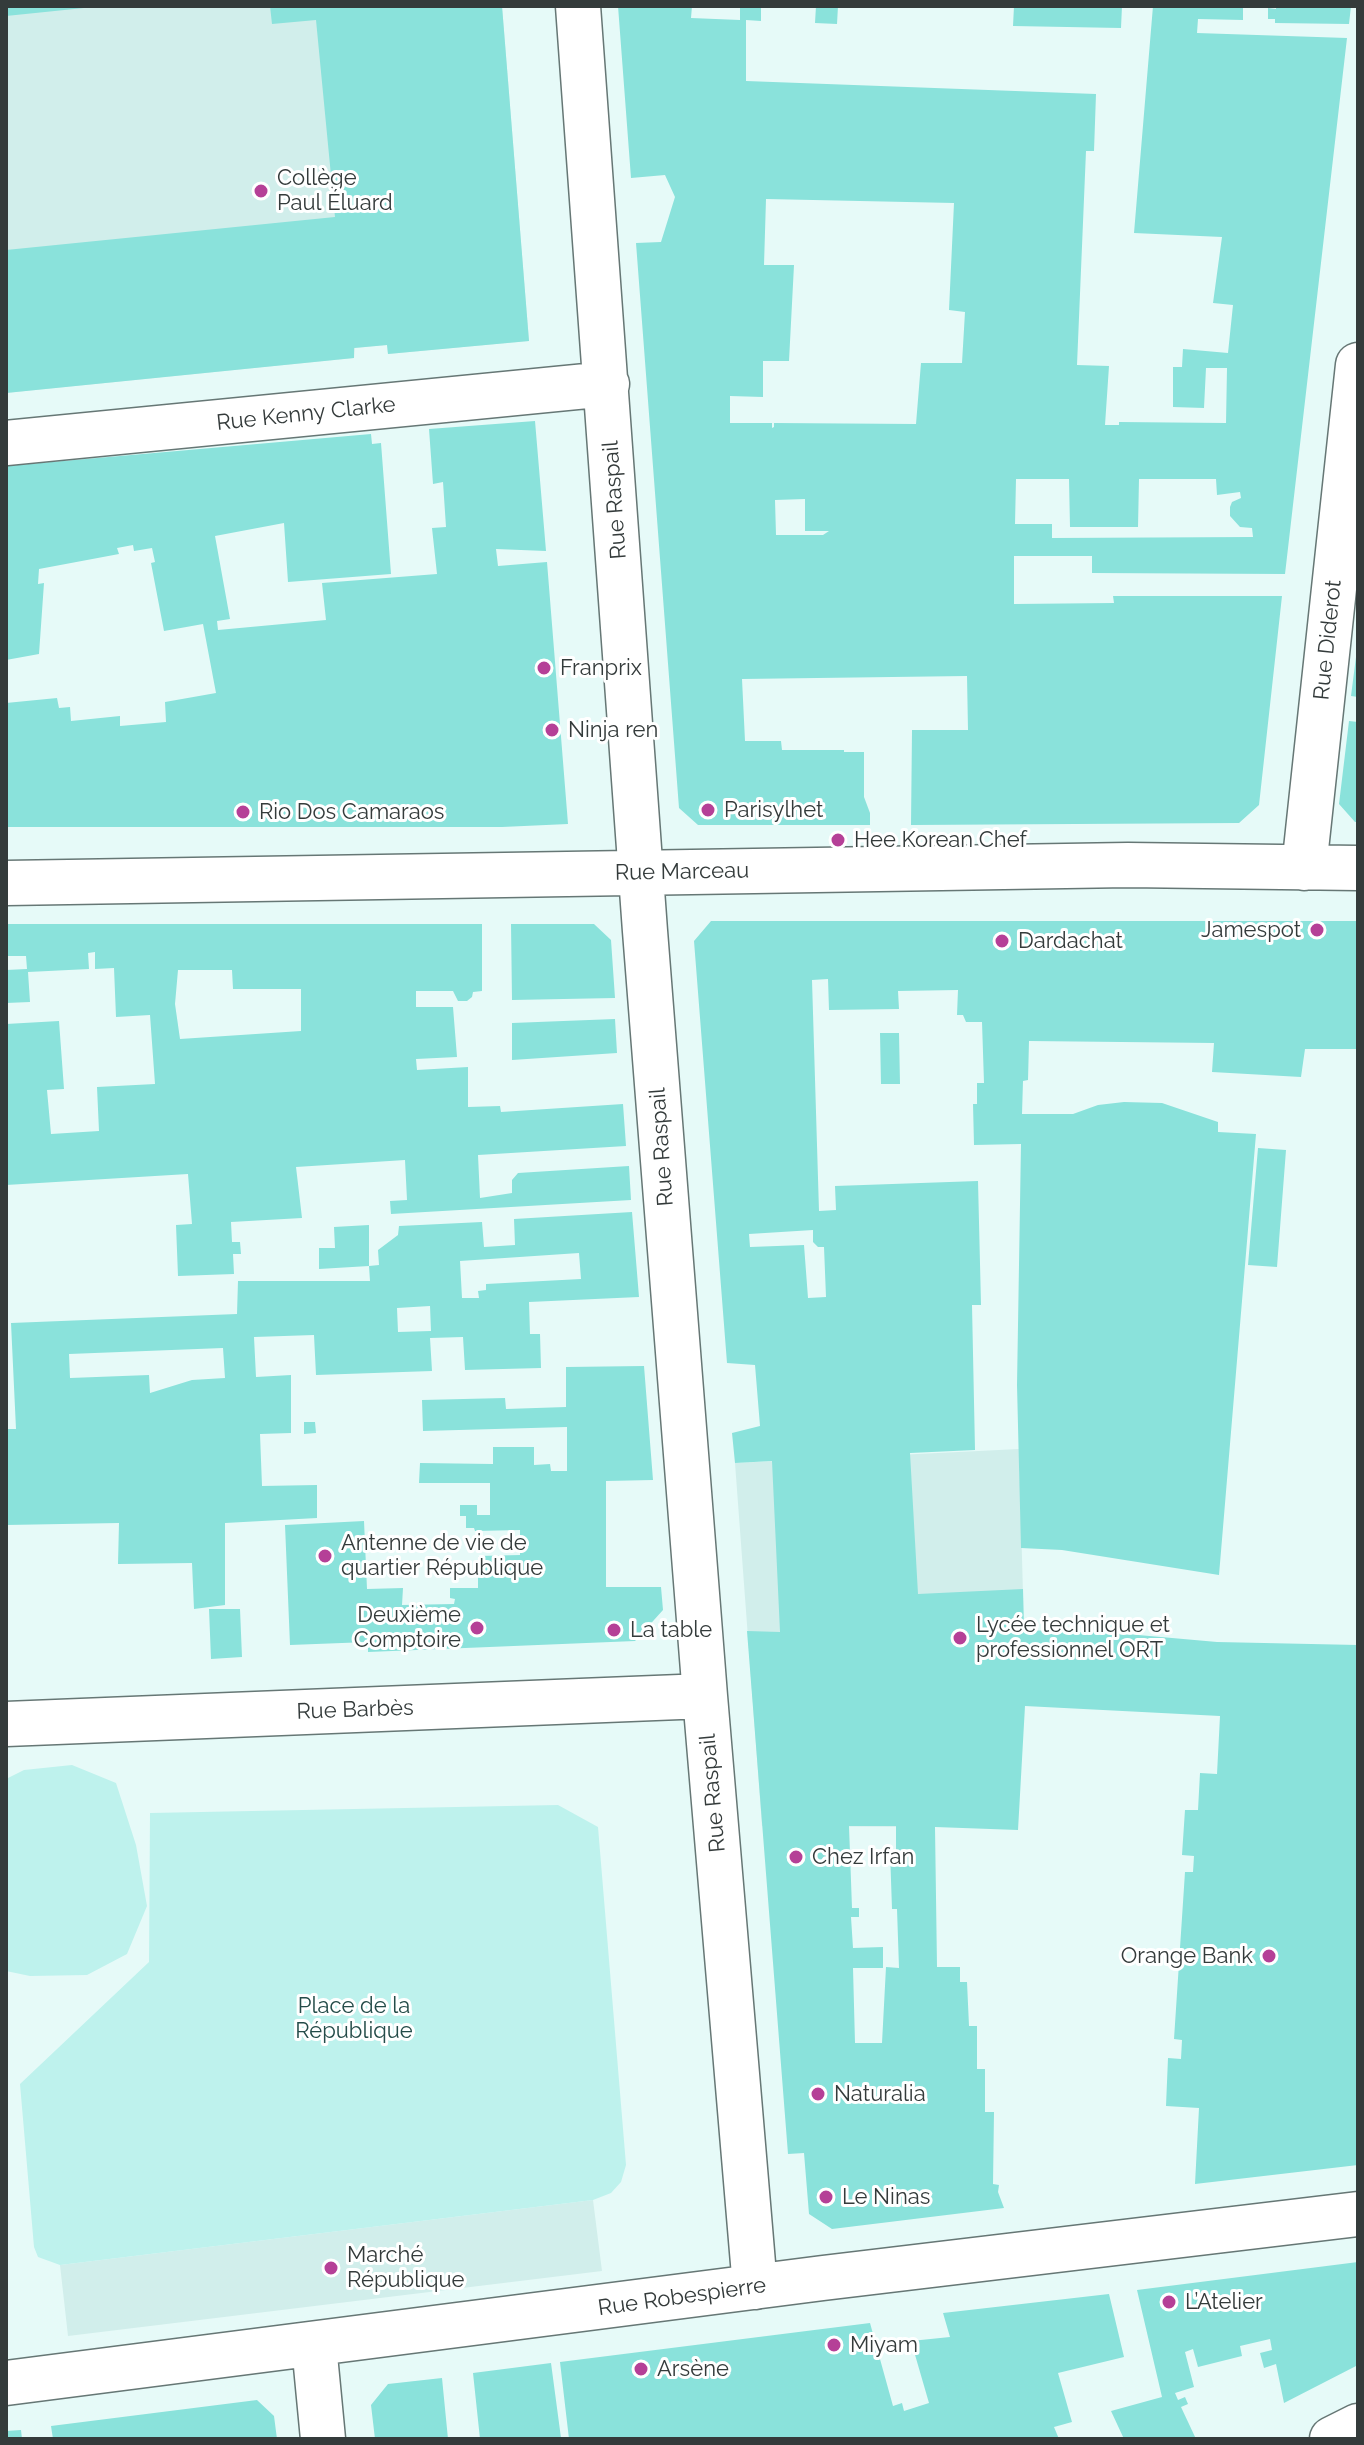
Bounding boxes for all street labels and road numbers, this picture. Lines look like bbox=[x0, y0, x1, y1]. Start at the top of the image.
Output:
street label: Rue Kenny Clarke bbox=[215, 391, 397, 437]
street label: Rue Raspail bbox=[598, 440, 632, 560]
street label: Rue Diderot bbox=[1309, 579, 1347, 701]
street label: Rue Marceau bbox=[615, 858, 749, 886]
street label: Rue Raspail bbox=[645, 1087, 679, 1207]
street label: Rue Barbès bbox=[296, 1695, 414, 1725]
street label: Rue Raspail bbox=[695, 1733, 731, 1853]
street label: Rue Robespierre bbox=[596, 2272, 768, 2322]

